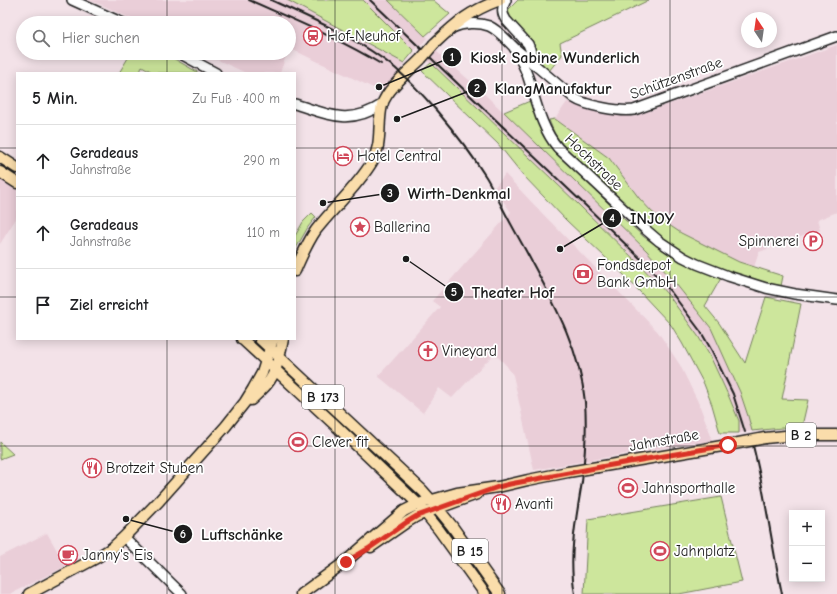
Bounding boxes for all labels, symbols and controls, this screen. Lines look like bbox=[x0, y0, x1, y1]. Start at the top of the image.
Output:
north arrow bbox=[741, 12, 777, 48]
search box bbox=[16, 16, 296, 60]
station icon: Hof-Neuhof bbox=[302, 25, 324, 47]
icon: search bbox=[30, 27, 52, 49]
place label: Hof-Neuhof bbox=[327, 27, 401, 45]
text: Hier suchen bbox=[62, 29, 140, 47]
callout: Kiosk Sabine Wunderlich bbox=[442, 43, 648, 71]
text: Kiosk Sabine Wunderlich bbox=[470, 49, 640, 67]
text: 1 bbox=[450, 50, 455, 64]
street label: Schützenstraße bbox=[627, 53, 725, 103]
callout: KlangManufaktur bbox=[467, 74, 620, 102]
text: KlangManufaktur bbox=[494, 80, 612, 98]
text: 2 bbox=[474, 81, 480, 95]
text: 5 Min. bbox=[32, 89, 77, 108]
text: Zu Fuß · 400 m bbox=[192, 91, 280, 106]
street label: Hochstraße bbox=[561, 130, 627, 194]
text: Geradeaus bbox=[70, 144, 138, 162]
hotel icon: Hotel Central bbox=[332, 145, 354, 167]
place label: Hotel Central bbox=[357, 147, 441, 165]
icon: ahead bbox=[32, 150, 54, 172]
text: 290 m bbox=[243, 153, 280, 168]
text: Jahnstraße bbox=[70, 162, 131, 177]
callout: Wirth-Denkmal bbox=[380, 179, 519, 207]
text: Wirth-Denkmal bbox=[407, 185, 511, 203]
text: 3 bbox=[387, 186, 393, 200]
callout: INJOY bbox=[602, 204, 682, 232]
text: INJOY bbox=[630, 210, 675, 228]
text: 4 bbox=[609, 211, 615, 225]
text: Geradeaus bbox=[70, 216, 138, 234]
place icon: Ballerina bbox=[349, 216, 371, 238]
place label: Ballerina bbox=[374, 218, 431, 236]
icon: ahead bbox=[32, 222, 54, 244]
text: 110 m bbox=[247, 225, 280, 240]
parking icon: Spinnerei bbox=[802, 230, 824, 252]
place label: Spinnerei bbox=[739, 232, 799, 250]
text: Jahnstraße bbox=[70, 234, 131, 249]
place label: Fondsdepot Bank GmbH bbox=[597, 256, 677, 291]
bank icon: Fondsdepot Bank GmbH bbox=[572, 263, 594, 285]
callout: Theater Hof bbox=[444, 278, 563, 306]
text: Theater Hof bbox=[472, 284, 555, 302]
text: 5 bbox=[451, 285, 457, 299]
icon: arrive bbox=[32, 294, 54, 316]
text: Ziel erreicht bbox=[70, 296, 148, 314]
church icon: Vineyard bbox=[417, 340, 439, 362]
place label: Vineyard bbox=[442, 342, 497, 360]
road number: B 173 bbox=[302, 385, 344, 409]
road number: B 2 bbox=[786, 423, 816, 447]
street label: Jahnstraße bbox=[628, 425, 701, 455]
sports icon: Clever fit bbox=[287, 431, 309, 453]
place label: Clever fit bbox=[312, 433, 369, 451]
route start bbox=[719, 436, 737, 454]
restaurant icon: Brotzeit Stuben bbox=[81, 457, 103, 479]
place label: Brotzeit Stuben bbox=[106, 459, 204, 477]
sports icon: Jahnsporthalle bbox=[617, 477, 639, 499]
place label: Jahnsporthalle bbox=[642, 479, 736, 497]
restaurant icon: Avanti bbox=[490, 493, 512, 515]
place label: Avanti bbox=[515, 495, 553, 513]
map controls bbox=[789, 510, 825, 582]
button: + bbox=[789, 510, 825, 546]
callout: Luftschänke bbox=[173, 520, 291, 548]
text: Luftschänke bbox=[201, 526, 283, 544]
text: 6 bbox=[180, 527, 186, 541]
road number: B 15 bbox=[452, 539, 488, 563]
sports icon: Jahnplatz bbox=[649, 540, 671, 562]
place label: Jahnplatz bbox=[674, 542, 735, 560]
cafe icon: Janny's Eis bbox=[57, 544, 79, 566]
place label: Janny's Eis bbox=[82, 546, 153, 564]
button: − bbox=[789, 546, 825, 582]
route end bbox=[337, 553, 355, 571]

